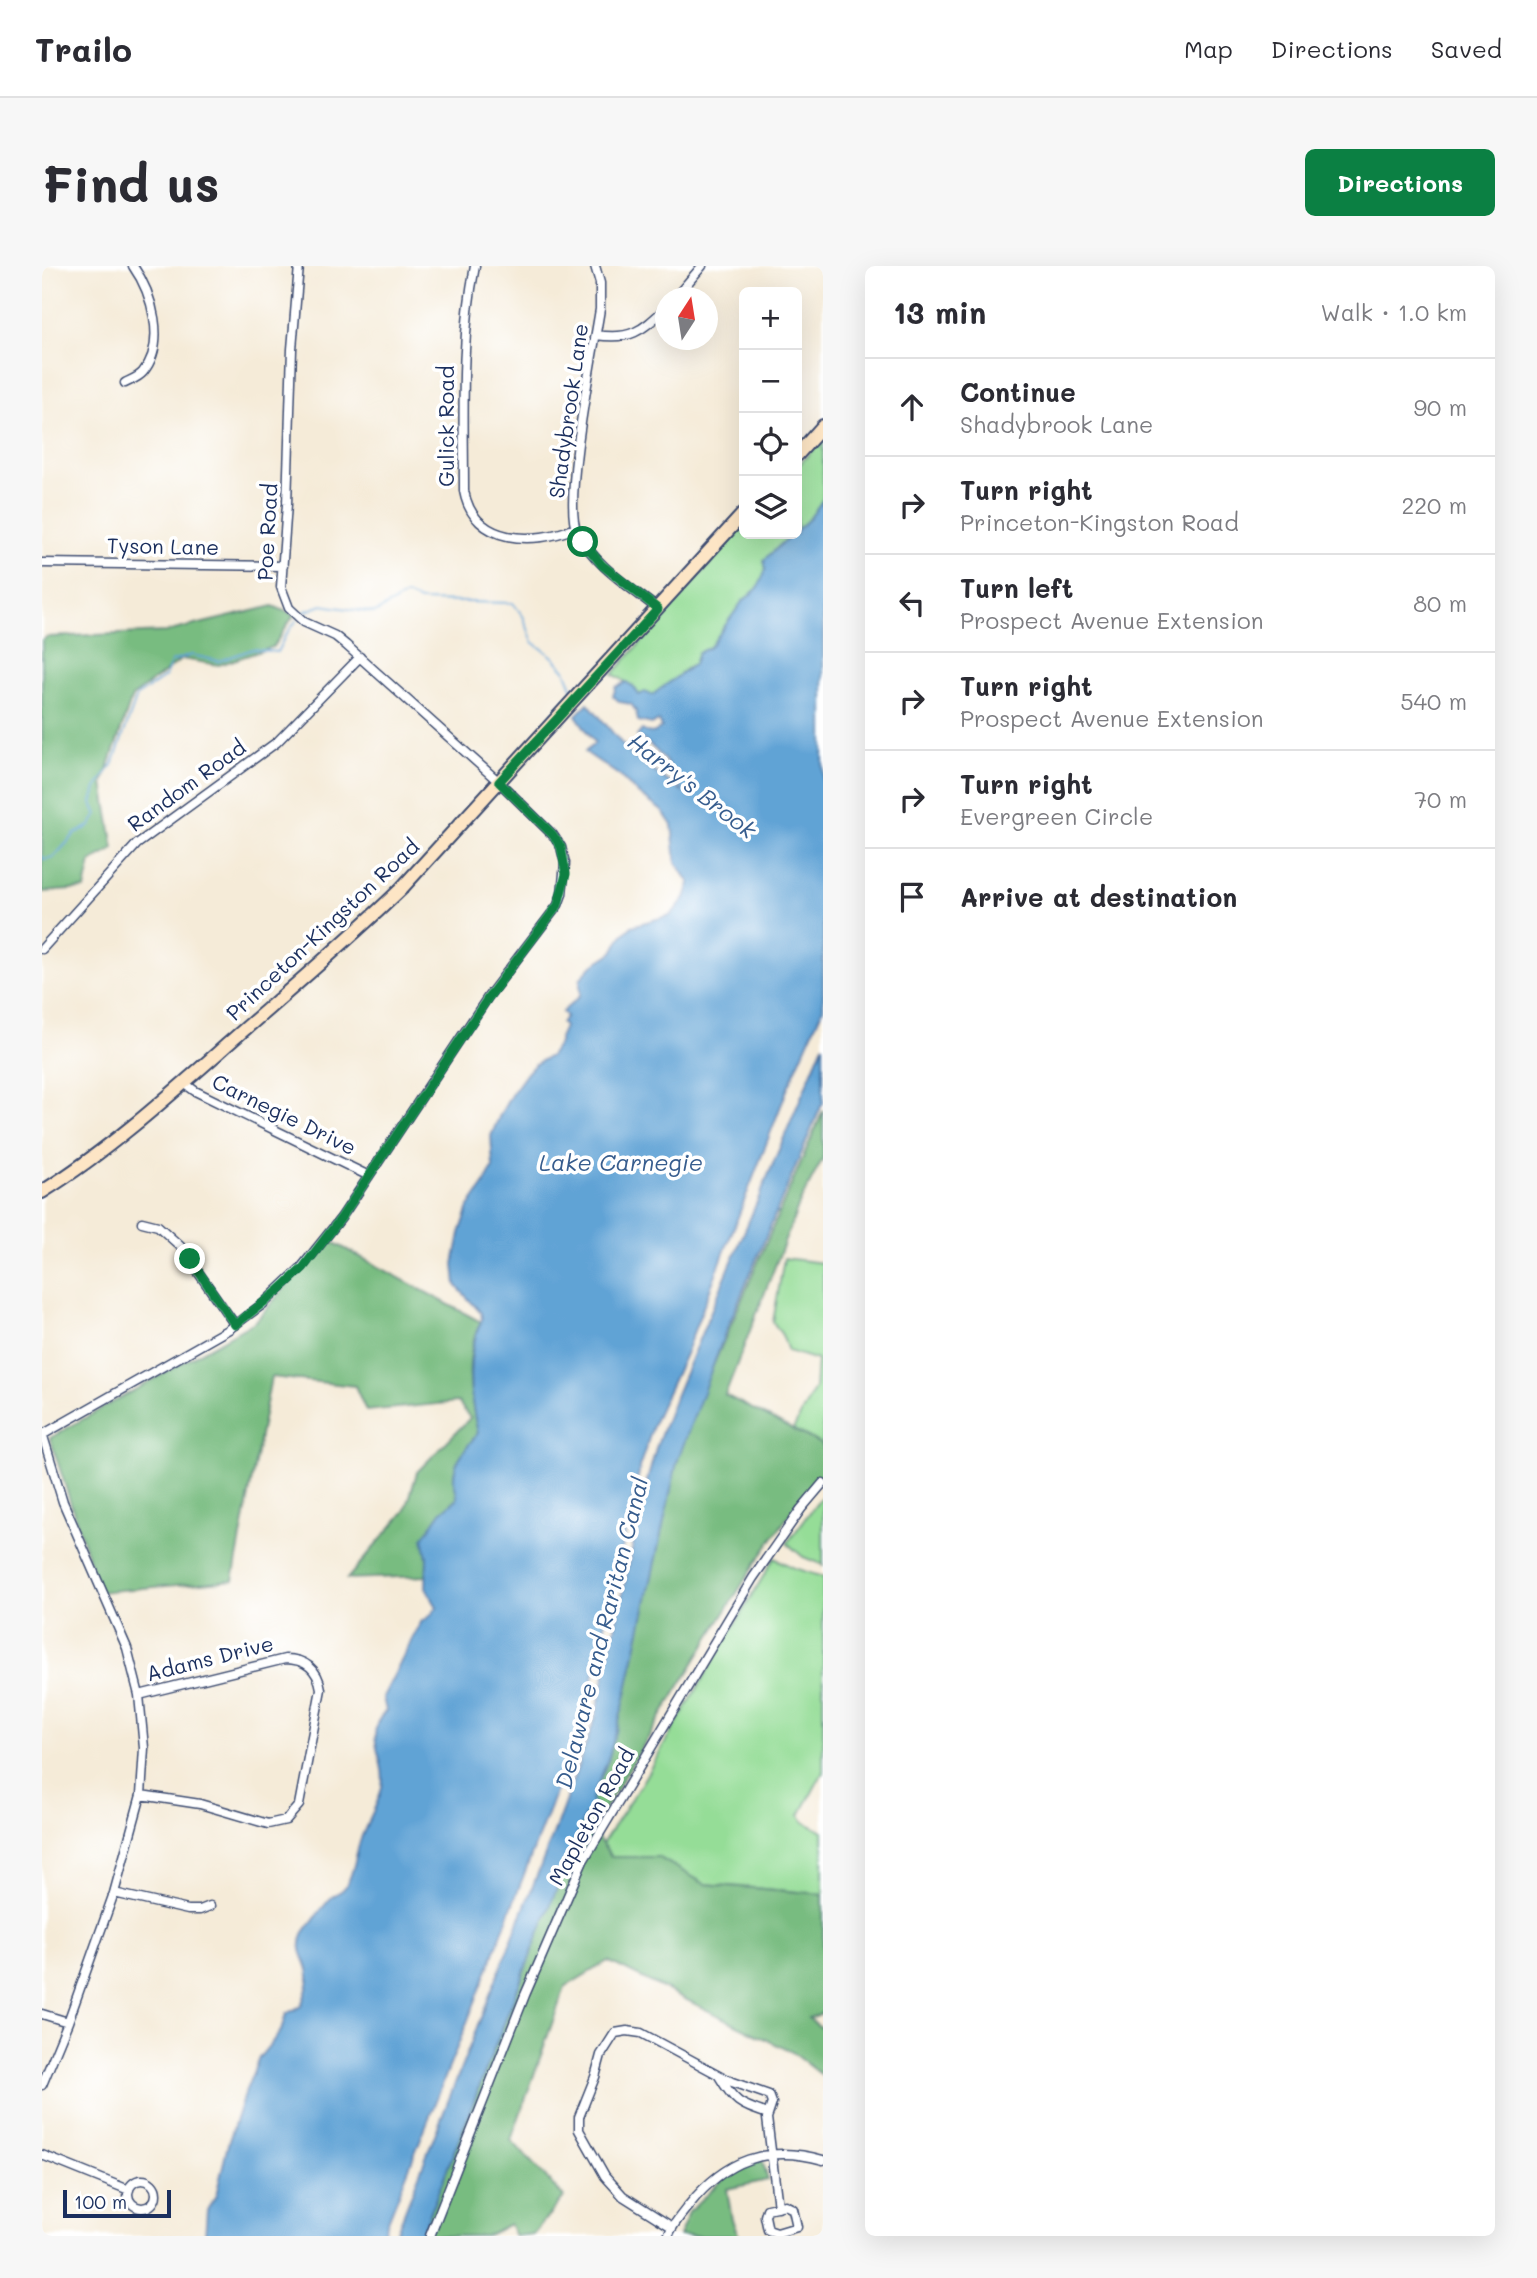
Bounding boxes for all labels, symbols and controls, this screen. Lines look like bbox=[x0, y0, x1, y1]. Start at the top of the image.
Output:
text: Trailo bbox=[35, 27, 132, 70]
text: Map bbox=[1184, 33, 1233, 64]
text: Directions bbox=[1271, 33, 1393, 64]
text: Saved bbox=[1431, 33, 1502, 64]
button: Directions bbox=[1305, 149, 1495, 216]
text: Find us bbox=[42, 151, 220, 214]
north arrow bbox=[655, 287, 718, 350]
map controls bbox=[739, 287, 802, 539]
button: + bbox=[739, 287, 802, 350]
text: 13 min bbox=[893, 292, 986, 332]
text: Walk · 1.0 km bbox=[1321, 297, 1467, 327]
street label: Shadybrook Lane bbox=[542, 322, 593, 500]
button: − bbox=[739, 350, 802, 413]
street label: Gulick Road bbox=[432, 365, 459, 487]
text: Continue bbox=[960, 375, 1076, 409]
icon: ahead bbox=[893, 388, 931, 426]
text: 90 m bbox=[1414, 392, 1467, 422]
text: Shadybrook Lane bbox=[960, 409, 1153, 439]
button: locate bbox=[739, 413, 802, 476]
text: Turn right bbox=[960, 473, 1093, 507]
button: layers bbox=[739, 476, 802, 539]
street label: Poe Road bbox=[250, 483, 283, 581]
icon: right bbox=[893, 486, 931, 524]
text: 220 m bbox=[1401, 490, 1467, 520]
text: Princeton-Kingston Road bbox=[960, 507, 1239, 537]
route start bbox=[567, 526, 598, 557]
street label: Tyson Lane bbox=[107, 531, 219, 560]
text: Turn left bbox=[960, 571, 1073, 605]
icon: left bbox=[893, 584, 931, 622]
text: 80 m bbox=[1413, 588, 1467, 618]
text: Prospect Avenue Extension bbox=[960, 605, 1263, 635]
text: Turn right bbox=[960, 669, 1093, 703]
icon: right bbox=[893, 682, 931, 720]
text: 540 m bbox=[1400, 686, 1467, 716]
text: Prospect Avenue Extension bbox=[960, 703, 1263, 733]
water label: Harry's Brook bbox=[622, 726, 763, 845]
street label: Random Road bbox=[122, 733, 251, 837]
text: Turn right bbox=[960, 767, 1093, 801]
icon: right bbox=[893, 780, 931, 818]
text: 70 m bbox=[1414, 784, 1467, 814]
text: Evergreen Circle bbox=[960, 801, 1153, 831]
street label: Princeton-Kingston Road bbox=[220, 832, 424, 1026]
icon: arrive bbox=[893, 878, 931, 916]
text: Arrive at destination bbox=[960, 880, 1237, 914]
street label: Carnegie Drive bbox=[208, 1067, 361, 1160]
water label: Lake Carnegie bbox=[539, 1147, 703, 1177]
route end bbox=[174, 1243, 205, 1274]
water label: Delaware and Raritan Canal bbox=[548, 1474, 654, 1792]
street label: Adams Drive bbox=[143, 1629, 276, 1686]
street label: Mapleton Road bbox=[542, 1743, 640, 1890]
scale bar bbox=[63, 2187, 172, 2219]
text: 100 m bbox=[74, 2189, 127, 2214]

